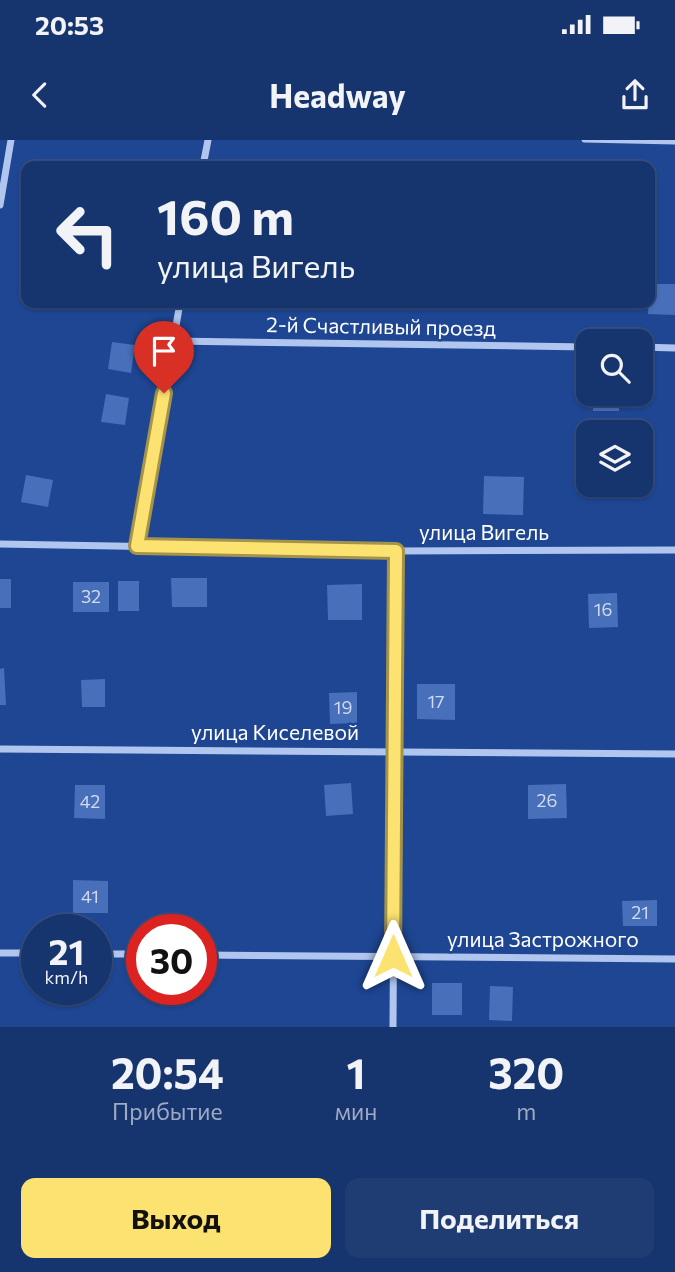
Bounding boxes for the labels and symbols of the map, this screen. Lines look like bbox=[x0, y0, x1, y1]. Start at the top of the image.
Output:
street label: 2-й Счастливый проезд bbox=[266, 311, 496, 340]
pin bbox=[134, 321, 194, 393]
street label: улица Вигель bbox=[419, 519, 549, 544]
house number: 32 bbox=[81, 585, 101, 607]
house number: 16 bbox=[594, 598, 612, 620]
house number: 17 bbox=[427, 690, 445, 712]
house number: 19 bbox=[334, 696, 352, 718]
street label: улица Киселевой bbox=[191, 719, 359, 744]
house number: 26 bbox=[537, 789, 557, 811]
house number: 42 bbox=[80, 790, 100, 812]
house number: 41 bbox=[81, 885, 99, 907]
house number: 21 bbox=[631, 901, 649, 923]
speed limit sign: 30 bbox=[126, 914, 217, 1005]
position arrow bbox=[356, 919, 430, 993]
street label: улица Застрожного bbox=[447, 926, 639, 951]

